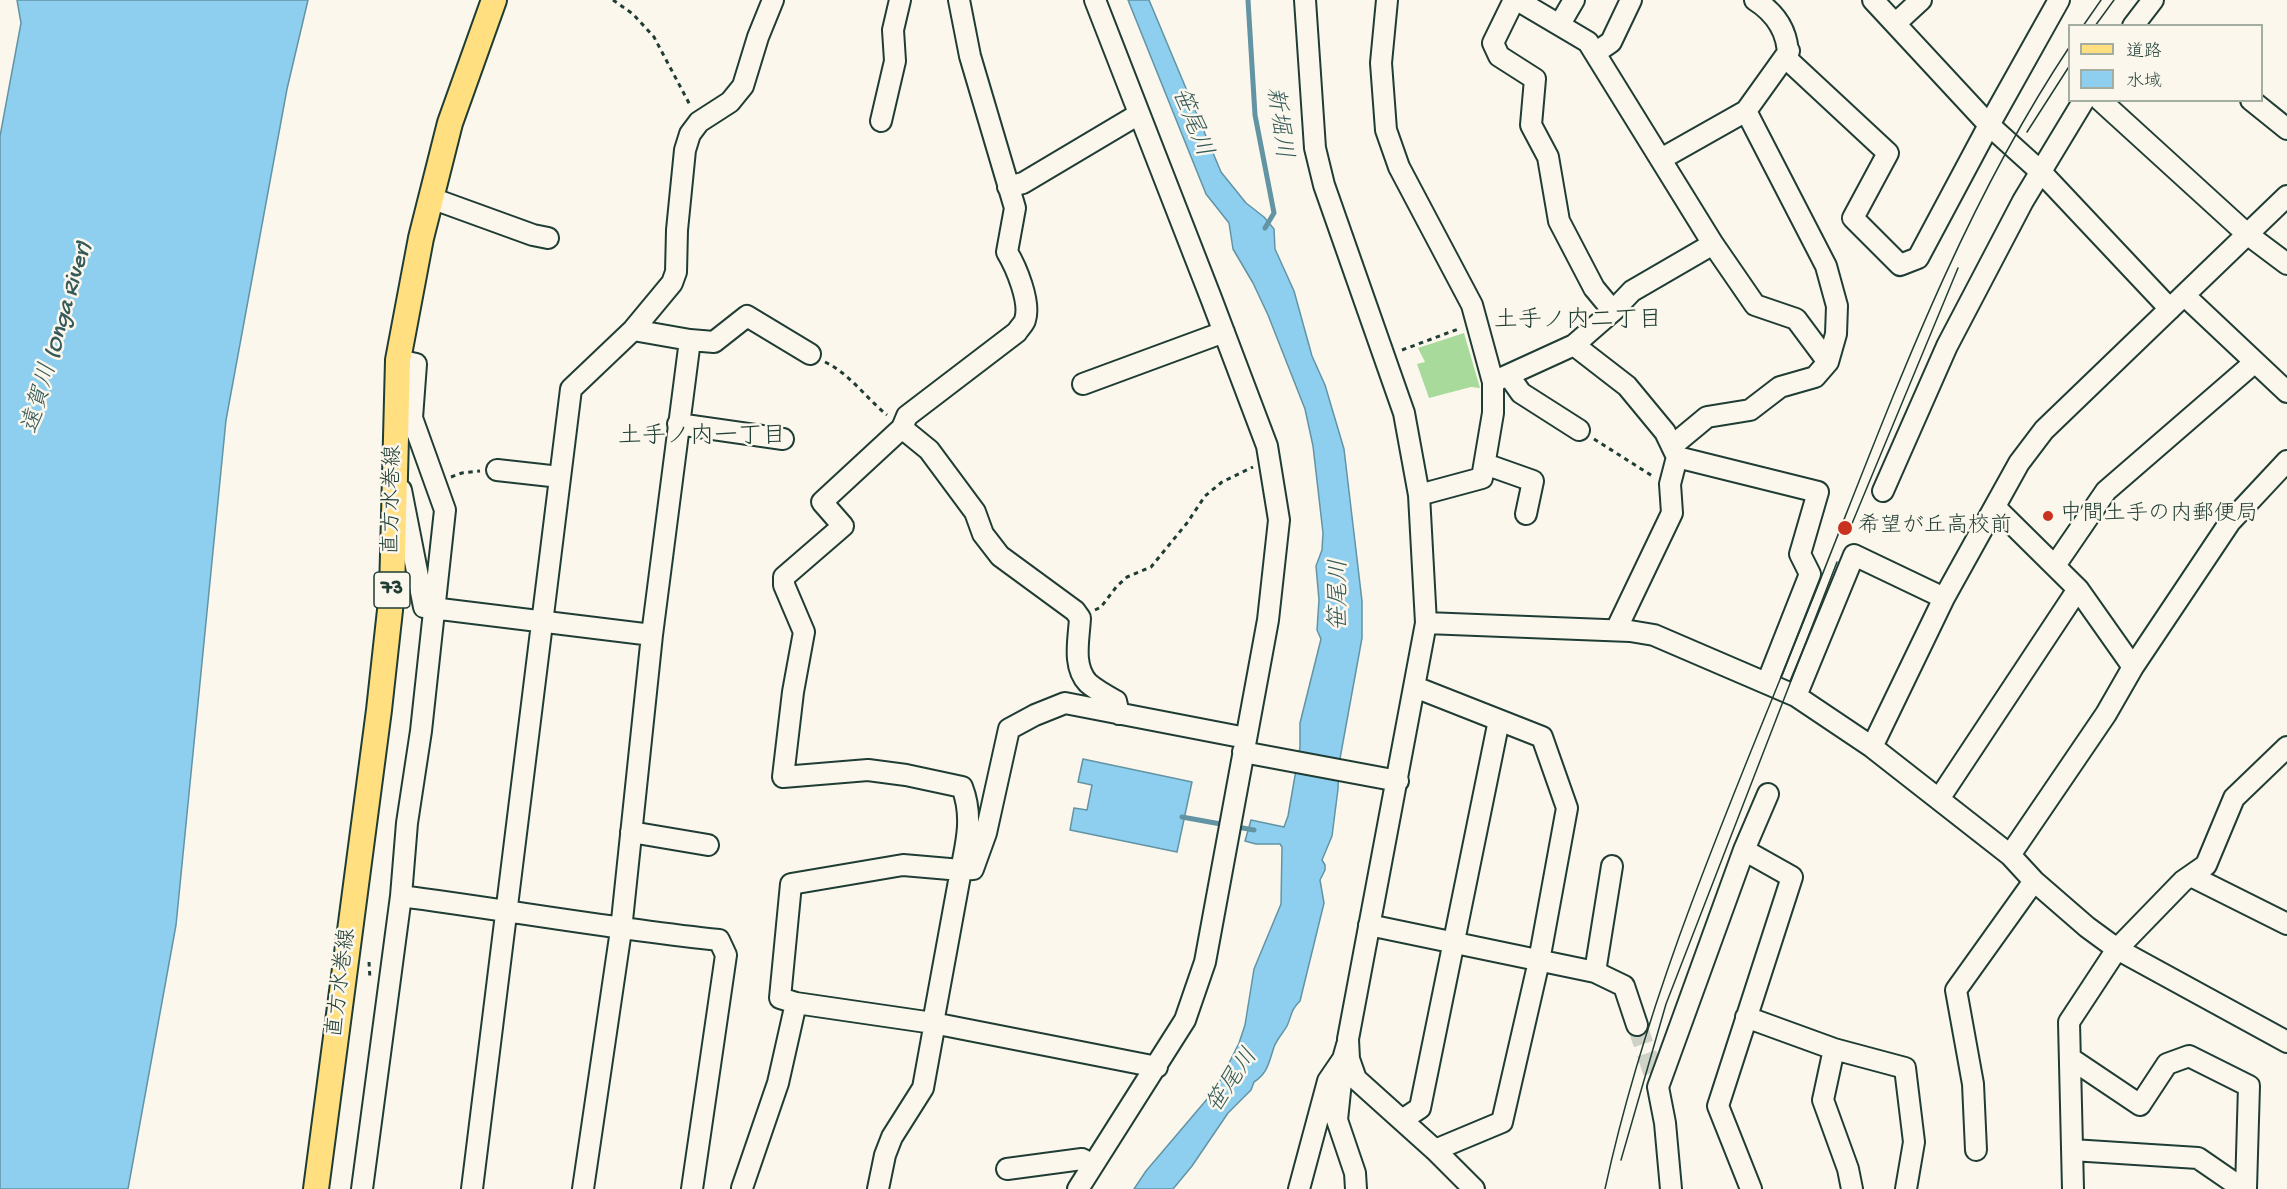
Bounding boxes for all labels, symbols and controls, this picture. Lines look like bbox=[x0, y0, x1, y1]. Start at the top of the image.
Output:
legend bbox=[2068, 24, 2263, 102]
text: 道路 bbox=[2126, 42, 2162, 63]
text: 水域 bbox=[2126, 72, 2162, 93]
water label: 笹尾川 bbox=[1163, 84, 1217, 162]
water label: 新堀川 bbox=[1258, 85, 1296, 161]
water label: 遠賀川 (Onga River) bbox=[18, 238, 100, 438]
district label: 土手ノ内二丁目 bbox=[1494, 308, 1662, 336]
district label: 土手ノ内一丁目 bbox=[618, 424, 786, 452]
street label: 直方水巻線 bbox=[380, 445, 408, 555]
place label: 中間土手の内郵便局 bbox=[2060, 503, 2258, 529]
marker: 中間土手の内郵便局 bbox=[2041, 509, 2055, 523]
place label: 希望が丘高校前 bbox=[1858, 515, 2012, 541]
marker: 希望が丘高校前 bbox=[1836, 519, 1854, 537]
water label: 笹尾川 bbox=[1327, 559, 1355, 631]
road number: 73 bbox=[374, 572, 410, 608]
street label: 直方水巻線 bbox=[323, 927, 363, 1039]
water label: 笹尾川 bbox=[1202, 1044, 1266, 1120]

